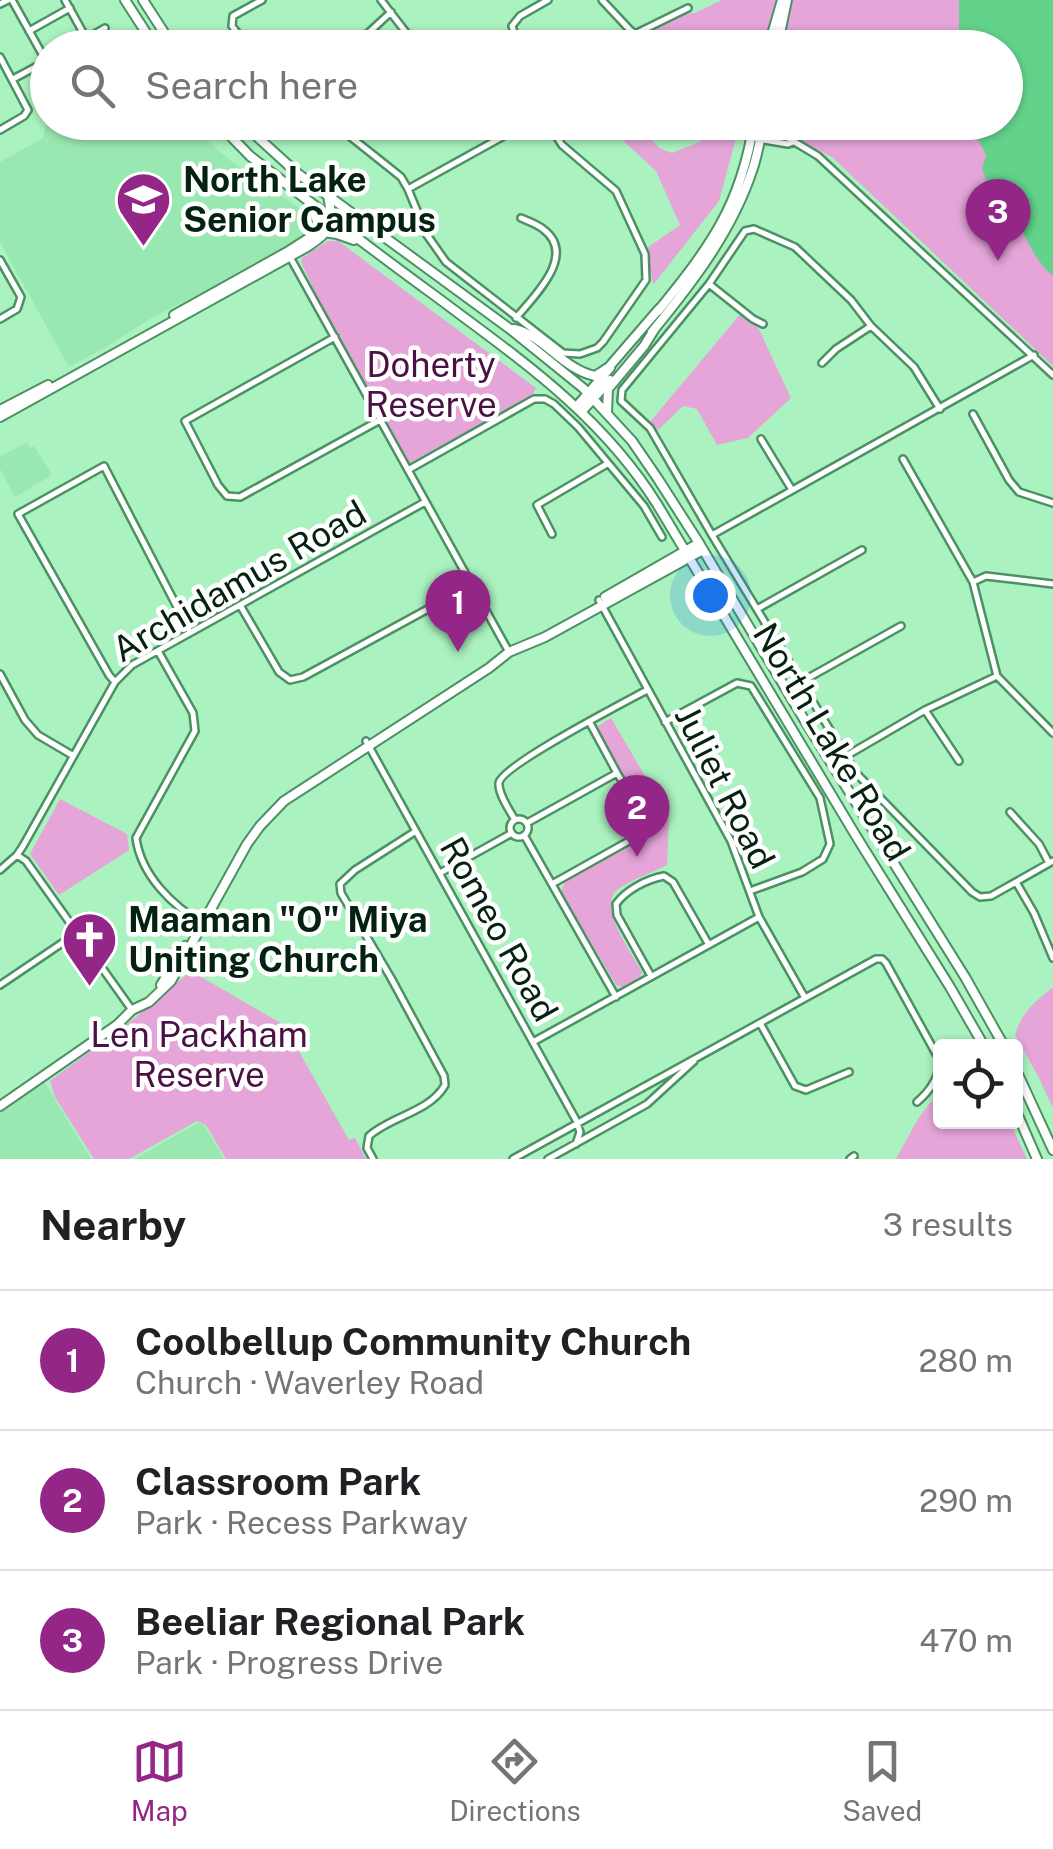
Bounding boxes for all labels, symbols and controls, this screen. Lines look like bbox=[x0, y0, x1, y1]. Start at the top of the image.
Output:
search box bbox=[30, 30, 1023, 140]
icon: search bbox=[65, 58, 120, 113]
text: Search here bbox=[145, 63, 358, 108]
place label: North Lake Senior Campus bbox=[183, 159, 436, 240]
school or university icon: North Lake Senior Campus bbox=[114, 169, 174, 248]
pin: 3 bbox=[966, 178, 1030, 261]
park label: Doherty Reserve bbox=[365, 344, 497, 425]
street label: Archidamus Road bbox=[105, 492, 373, 670]
pin: 1 bbox=[426, 570, 490, 652]
your location bbox=[685, 570, 736, 621]
street label: North Lake Road bbox=[745, 616, 919, 868]
street label: Juliet Road bbox=[666, 699, 784, 875]
pin: 2 bbox=[604, 774, 670, 857]
street label: Romeo Road bbox=[432, 830, 566, 1028]
place label: Maaman "O" Miya Uniting Church bbox=[128, 899, 428, 980]
church icon: Maaman "O" Miya Uniting Church bbox=[59, 909, 119, 988]
park label: Len Packham Reserve bbox=[90, 1014, 308, 1095]
map controls bbox=[933, 1039, 1023, 1129]
button: locate bbox=[933, 1039, 1023, 1129]
text: Nearby bbox=[40, 1200, 186, 1249]
text: 3 results bbox=[883, 1206, 1013, 1243]
text: Coolbellup Community Church bbox=[135, 1319, 691, 1364]
text: 1 bbox=[66, 1342, 79, 1379]
text: 280 m bbox=[918, 1342, 1013, 1379]
text: Church · Waverley Road bbox=[135, 1364, 484, 1401]
text: Classroom Park bbox=[135, 1459, 421, 1504]
text: 2 bbox=[62, 1482, 83, 1519]
text: 290 m bbox=[919, 1482, 1013, 1519]
text: Park · Recess Parkway bbox=[135, 1504, 468, 1541]
text: Beeliar Regional Park bbox=[135, 1599, 525, 1644]
text: 3 bbox=[62, 1622, 83, 1659]
text: 470 m bbox=[919, 1622, 1013, 1659]
text: Park · Progress Drive bbox=[135, 1644, 443, 1681]
tab: Map bbox=[131, 1734, 188, 1827]
tab: Directions bbox=[449, 1734, 581, 1827]
tab: Saved bbox=[842, 1734, 922, 1827]

